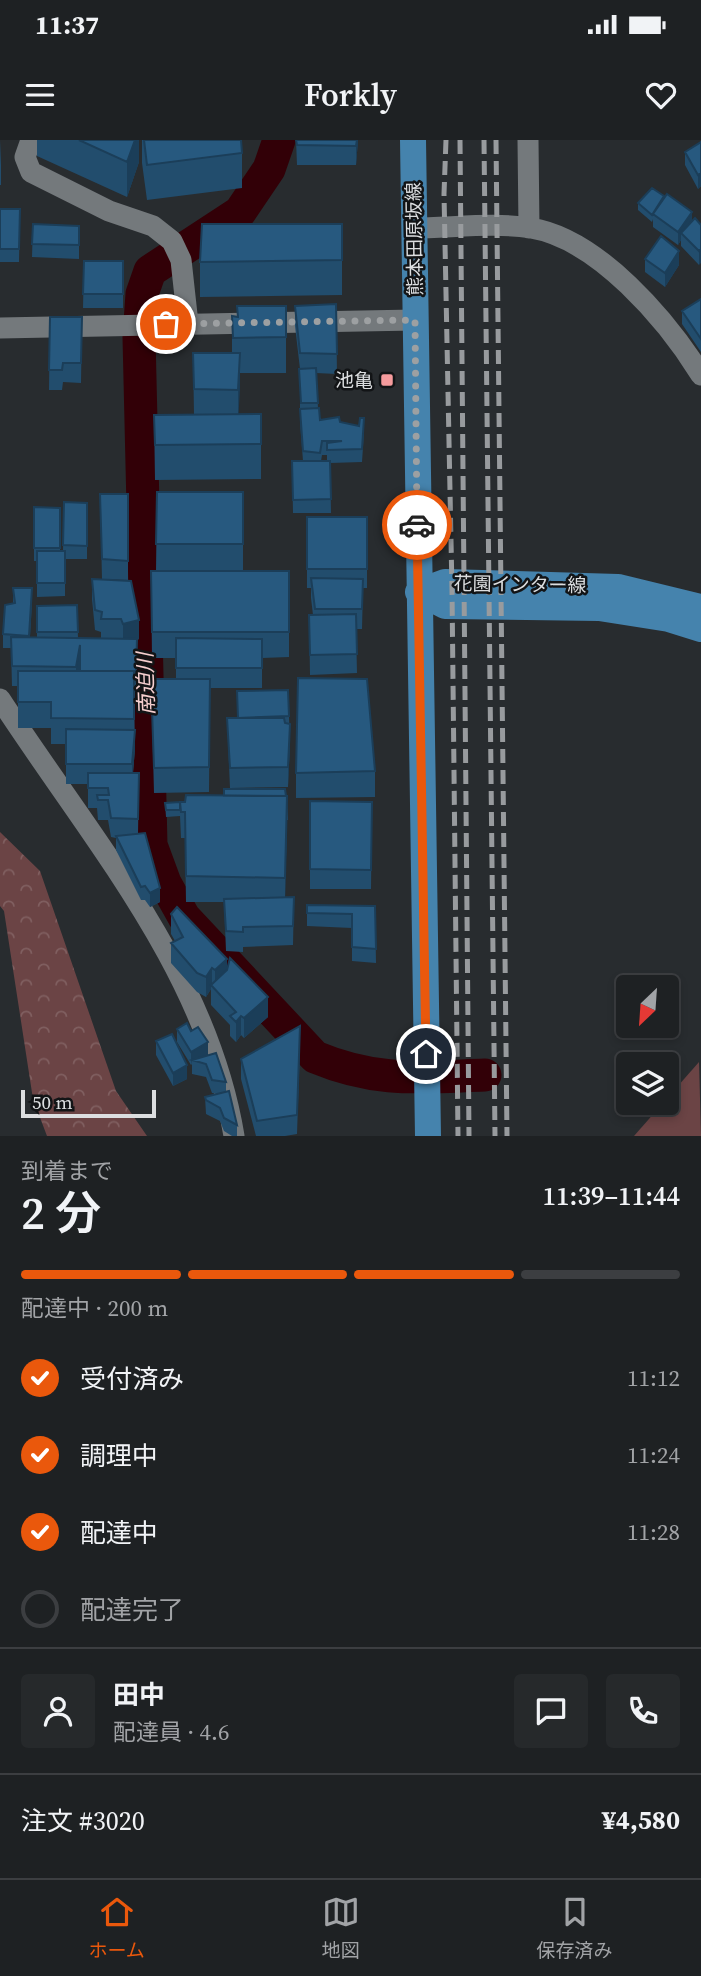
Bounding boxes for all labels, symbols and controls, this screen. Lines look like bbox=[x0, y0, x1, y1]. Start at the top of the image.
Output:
text: 11:37 bbox=[35, 7, 99, 43]
text: Forkly bbox=[304, 73, 397, 117]
icon: menu bbox=[21, 76, 59, 114]
icon: heart bbox=[642, 76, 680, 114]
street label: 熊本田原坂線 bbox=[400, 182, 428, 296]
pin bbox=[136, 294, 196, 354]
icon: bag bbox=[147, 305, 185, 343]
place label: 池亀 bbox=[335, 367, 373, 393]
marker: 池亀 bbox=[379, 372, 395, 388]
courier bbox=[382, 490, 452, 560]
icon: car bbox=[398, 506, 436, 544]
street label: 花園インター線 bbox=[453, 570, 587, 598]
water label: 南迫川 bbox=[130, 650, 161, 716]
north arrow bbox=[616, 975, 679, 1038]
map controls bbox=[616, 975, 679, 1115]
pin bbox=[396, 1024, 456, 1084]
icon: home bbox=[407, 1035, 445, 1073]
button: layers bbox=[616, 1052, 679, 1115]
scale bar bbox=[21, 1087, 156, 1119]
text: 50 m bbox=[32, 1089, 73, 1115]
text: 到着まで bbox=[21, 1155, 113, 1187]
text: 11:39–11:44 bbox=[543, 1178, 680, 1214]
text: 2 分 bbox=[21, 1181, 101, 1244]
text: 配達中 · 200 m bbox=[21, 1292, 168, 1324]
icon: check bbox=[21, 1359, 59, 1397]
text: 受付済み bbox=[80, 1361, 184, 1397]
text: 11:12 bbox=[627, 1362, 680, 1394]
icon: check bbox=[21, 1436, 59, 1474]
text: 調理中 bbox=[80, 1438, 158, 1474]
text: 11:24 bbox=[627, 1439, 680, 1471]
icon: check bbox=[21, 1513, 59, 1551]
text: 配達中 bbox=[80, 1515, 158, 1551]
text: 11:28 bbox=[627, 1516, 680, 1548]
text: 配達完了 bbox=[80, 1592, 184, 1628]
button: person bbox=[21, 1674, 95, 1748]
button: chat bbox=[514, 1674, 588, 1748]
button: phone bbox=[606, 1674, 680, 1748]
text: 田中 bbox=[113, 1677, 165, 1713]
text: 配達員 · 4.6 bbox=[113, 1716, 230, 1748]
text: ¥4,580 bbox=[602, 1802, 680, 1838]
text: 注文 #3020 bbox=[21, 1803, 145, 1839]
tab: ホーム bbox=[88, 1893, 145, 1963]
tab: 地図 bbox=[322, 1893, 360, 1963]
tab: 保存済み bbox=[537, 1893, 613, 1963]

